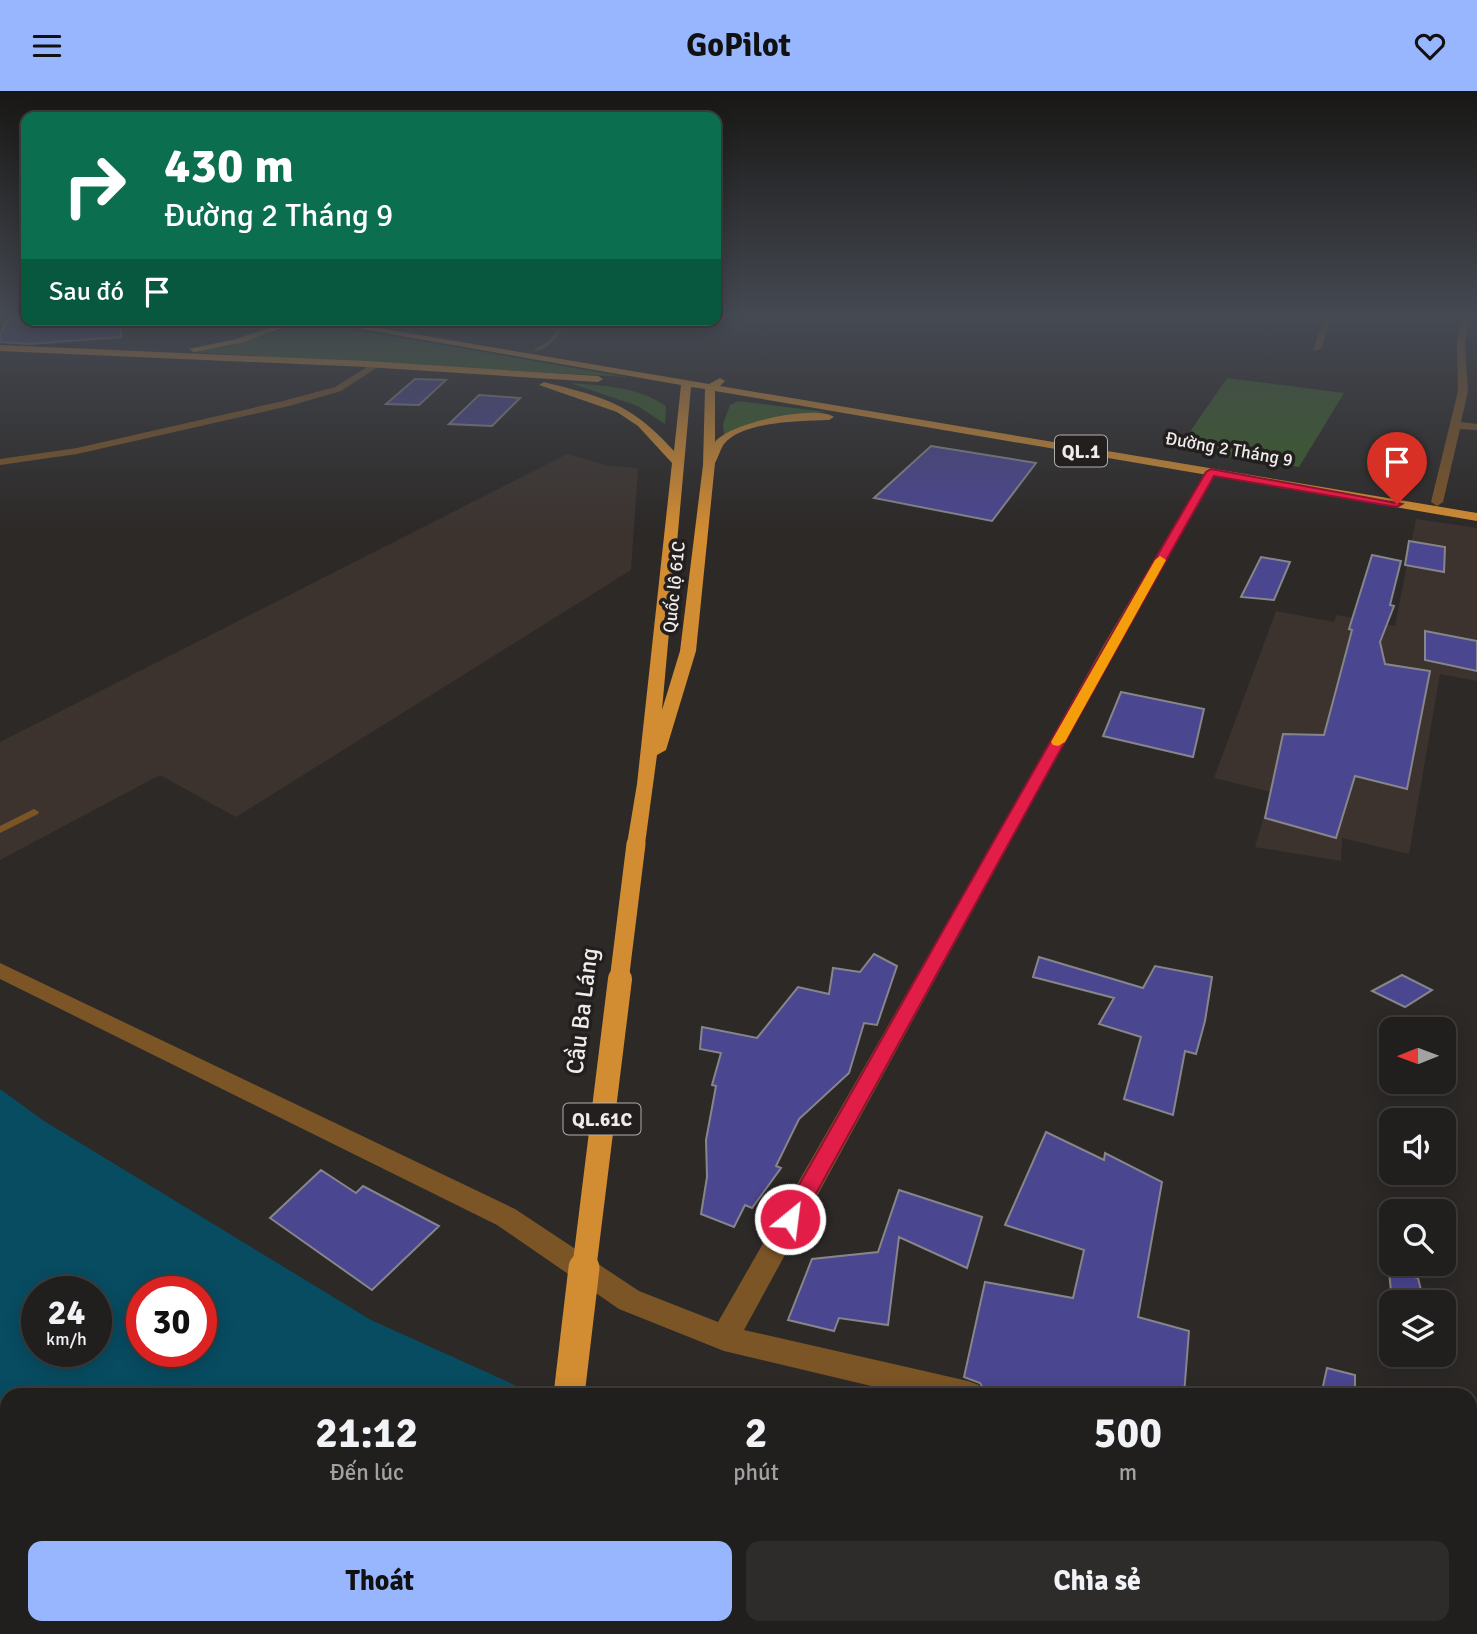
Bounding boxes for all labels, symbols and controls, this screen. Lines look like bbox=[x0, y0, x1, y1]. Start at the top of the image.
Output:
text: GoPilot bbox=[686, 26, 791, 65]
icon: menu bbox=[28, 27, 66, 65]
icon: heart bbox=[1411, 27, 1449, 65]
text: 430 m bbox=[164, 136, 294, 196]
icon: right bbox=[49, 140, 140, 231]
text: Đường 2 Tháng 9 bbox=[164, 196, 393, 235]
icon: arrive bbox=[138, 273, 176, 311]
text: Sau đó bbox=[49, 276, 124, 308]
street label: Đường 2 Tháng 9 bbox=[1164, 427, 1294, 471]
pin bbox=[1367, 432, 1427, 504]
road number: QL.1 bbox=[1055, 435, 1107, 467]
icon: arrive bbox=[1378, 443, 1416, 481]
street label: Quốc lộ 61C bbox=[658, 540, 690, 634]
street label: Cầu Ba Láng bbox=[559, 946, 605, 1076]
north arrow bbox=[1379, 1017, 1456, 1094]
map controls bbox=[1379, 1017, 1456, 1367]
road number: QL.61C bbox=[564, 1103, 640, 1135]
button: sound bbox=[1379, 1108, 1456, 1185]
position arrow bbox=[753, 1182, 827, 1256]
button: search bbox=[1379, 1199, 1456, 1276]
speed limit sign: 30 bbox=[126, 1276, 217, 1367]
button: layers bbox=[1379, 1290, 1456, 1367]
text: 24 bbox=[48, 1291, 85, 1334]
text: km/h bbox=[46, 1328, 87, 1350]
text: 21:12 bbox=[315, 1408, 418, 1459]
text: 2 bbox=[745, 1408, 767, 1459]
text: 500 bbox=[1094, 1408, 1162, 1459]
text: Đến lúc bbox=[330, 1458, 404, 1487]
text: phút bbox=[733, 1458, 779, 1487]
text: m bbox=[1119, 1458, 1137, 1487]
button: Thoát bbox=[28, 1541, 732, 1621]
button: Chia sẻ bbox=[746, 1541, 1449, 1621]

